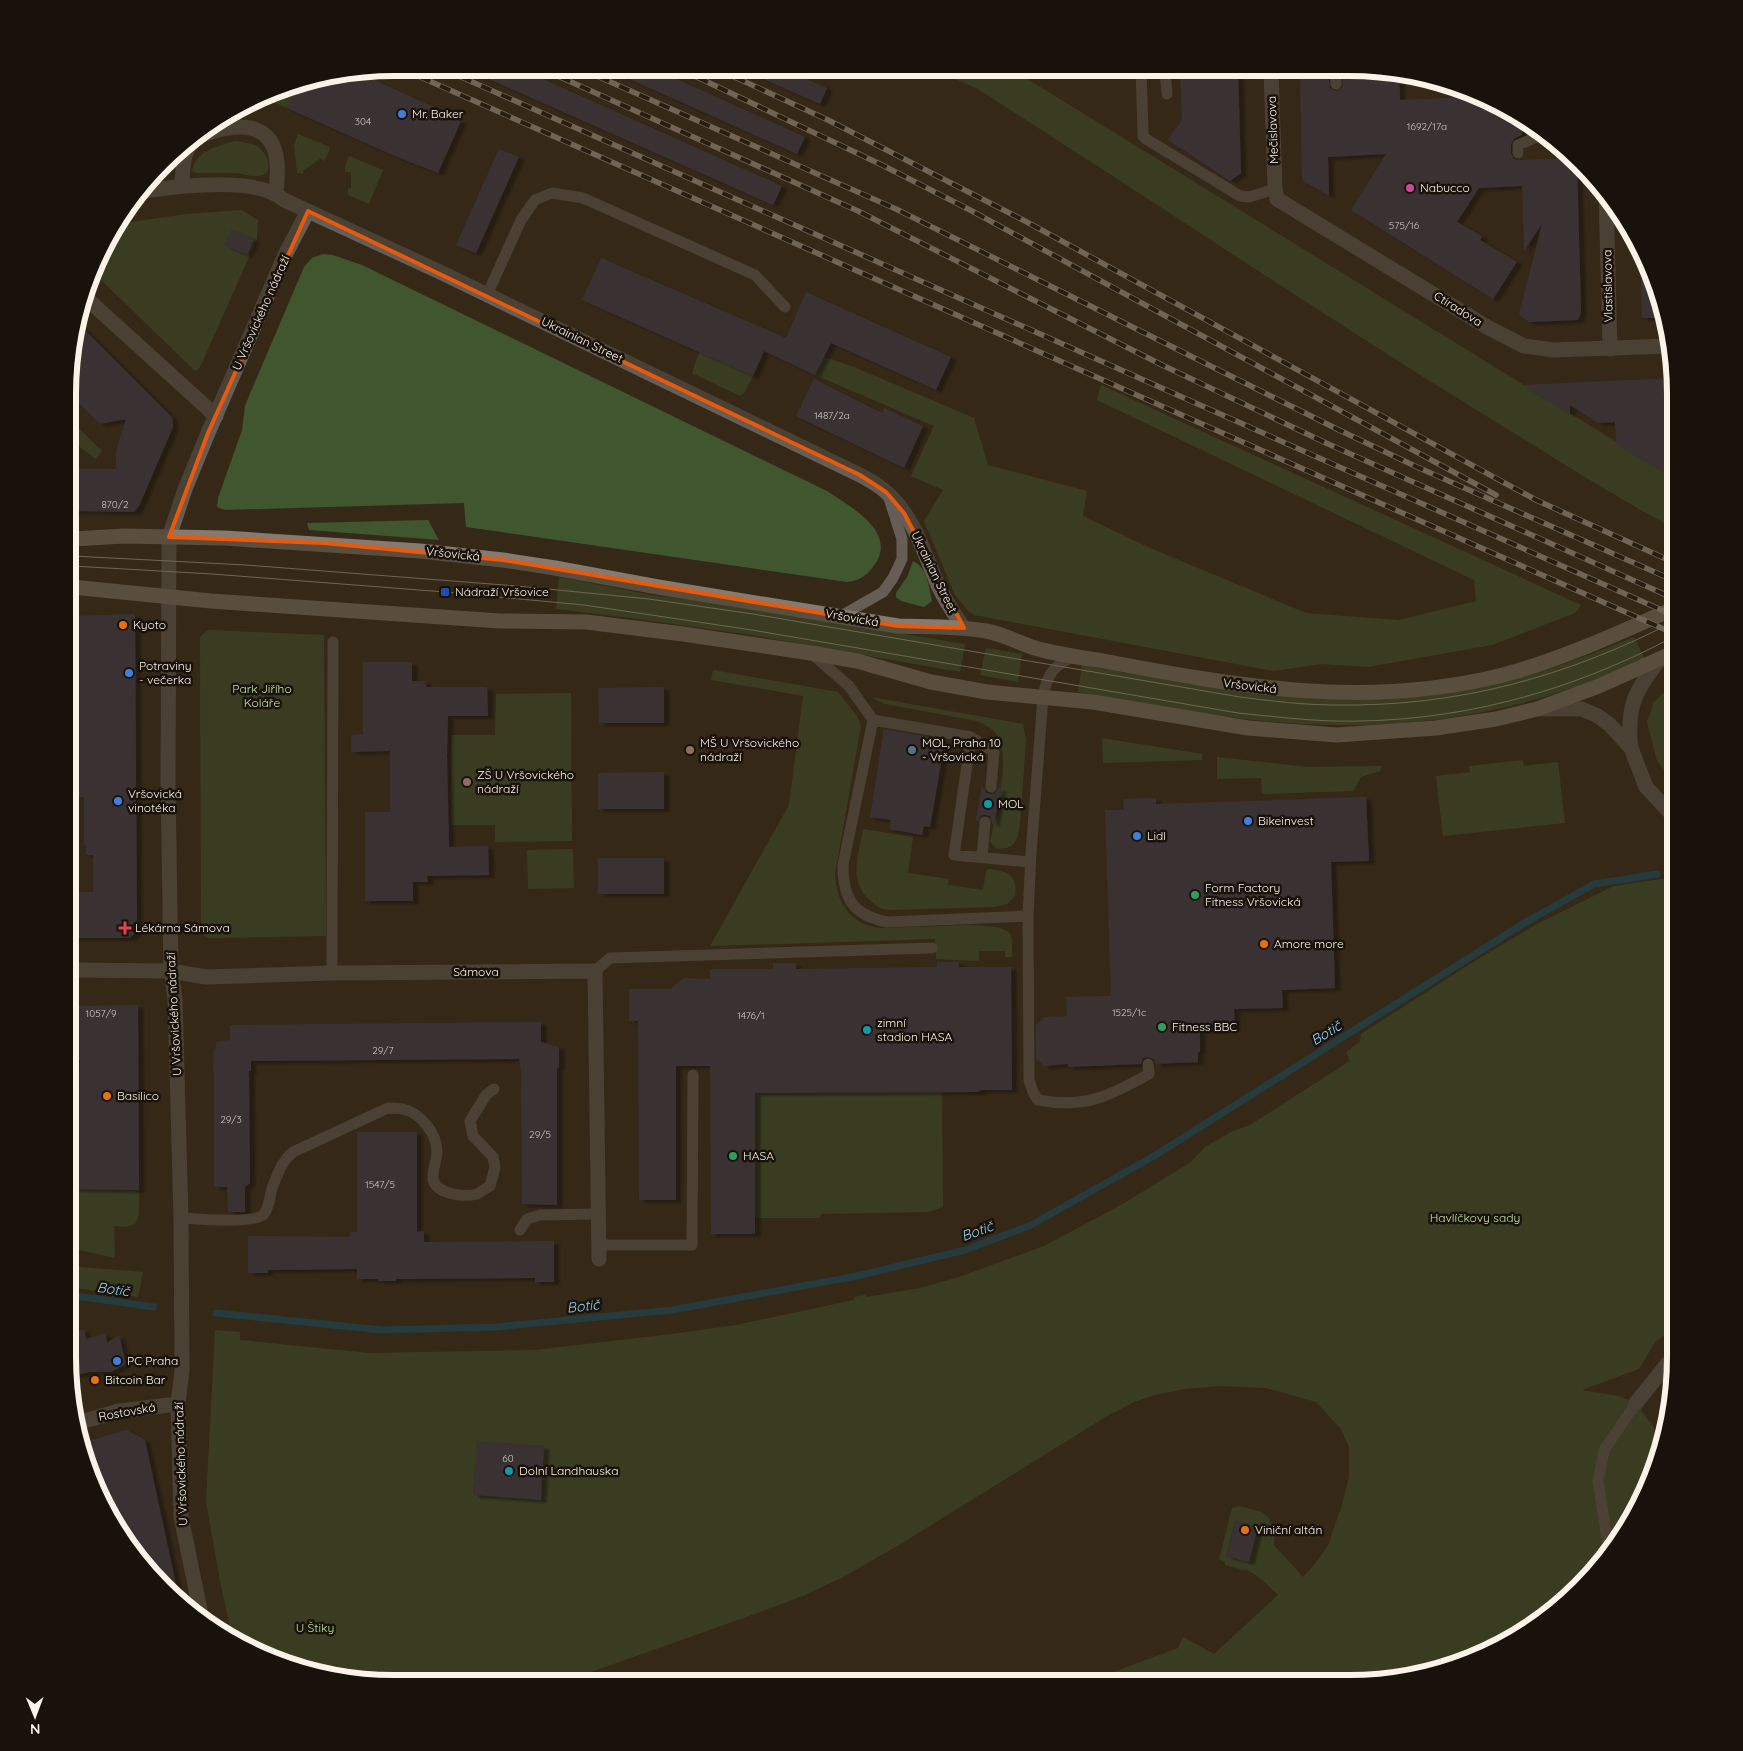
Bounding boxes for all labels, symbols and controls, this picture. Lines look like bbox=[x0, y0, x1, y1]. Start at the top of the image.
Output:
street label: Mečislavova bbox=[1264, 96, 1281, 164]
place label: Mr. Baker bbox=[412, 106, 464, 121]
marker: Mr. Baker bbox=[396, 108, 408, 120]
house number: 304 bbox=[355, 115, 371, 128]
house number: 1692/17a bbox=[1407, 120, 1447, 133]
place label: Nabucco bbox=[1420, 180, 1470, 195]
marker: Nabucco bbox=[1404, 182, 1416, 194]
house number: 575/16 bbox=[1389, 219, 1420, 232]
street label: Vlastislavova bbox=[1599, 249, 1616, 323]
street label: U Vršovického nádraží bbox=[228, 253, 293, 373]
street label: Ctiradova bbox=[1431, 288, 1485, 329]
street label: Ukrainian Street bbox=[539, 313, 626, 366]
house number: 1487/2a bbox=[814, 409, 850, 422]
house number: 870/2 bbox=[102, 498, 129, 511]
street label: Ukrainian Street bbox=[908, 528, 961, 615]
street label: Vršovická bbox=[425, 543, 481, 564]
place label: Nádraží Vršovice bbox=[455, 584, 549, 599]
marker: Nádraží Vršovice bbox=[439, 586, 451, 598]
street label: Vršovická bbox=[824, 605, 880, 630]
place label: Kyoto bbox=[133, 617, 166, 632]
marker: Kyoto bbox=[117, 619, 129, 631]
place label: Potraviny - večerka bbox=[139, 658, 192, 687]
marker: Potraviny - večerka bbox=[123, 667, 135, 679]
street label: Vršovická bbox=[1222, 675, 1278, 696]
park label: Park Jiřího Koláře bbox=[232, 681, 292, 710]
place label: MŠ U Vršovického nádraží bbox=[700, 735, 799, 764]
place label: MOL, Praha 10 - Vršovická bbox=[922, 735, 1001, 764]
marker: MŠ U Vršovického nádraží bbox=[684, 744, 696, 756]
marker: MOL, Praha 10 - Vršovická bbox=[906, 744, 918, 756]
place label: ZŠ U Vršovického nádraží bbox=[477, 767, 574, 796]
marker: ZŠ U Vršovického nádraží bbox=[461, 776, 473, 788]
place label: Vršovická vinotéka bbox=[128, 786, 182, 815]
marker: Vršovická vinotéka bbox=[112, 795, 124, 807]
place label: MOL bbox=[998, 796, 1024, 811]
marker: MOL bbox=[982, 798, 994, 810]
place label: Bikeinvest bbox=[1258, 813, 1314, 828]
marker: Bikeinvest bbox=[1242, 815, 1254, 827]
place label: Lidl bbox=[1147, 828, 1166, 843]
marker: Lidl bbox=[1131, 830, 1143, 842]
place label: Form Factory Fitness Vršovická bbox=[1205, 880, 1301, 909]
marker: Form Factory Fitness Vršovická bbox=[1189, 889, 1201, 901]
place label: Lékárna Sámova bbox=[135, 920, 230, 935]
marker: Lékárna Sámova bbox=[119, 922, 131, 934]
place label: Amore more bbox=[1274, 936, 1344, 951]
marker: Amore more bbox=[1258, 938, 1270, 950]
street label: U Vršovického nádraží bbox=[163, 951, 184, 1076]
street label: Sámova bbox=[453, 964, 499, 979]
house number: 1525/1c bbox=[1112, 1006, 1146, 1019]
house number: 1057/9 bbox=[85, 1007, 117, 1020]
house number: 1476/1 bbox=[737, 1009, 765, 1022]
place label: zimní stadion HASA bbox=[877, 1015, 952, 1044]
water label: Botič bbox=[1307, 1016, 1346, 1049]
place label: Fitness BBC bbox=[1172, 1019, 1237, 1034]
marker: Fitness BBC bbox=[1156, 1021, 1168, 1033]
marker: zimní stadion HASA bbox=[861, 1024, 873, 1036]
house number: 29/7 bbox=[372, 1044, 394, 1057]
place label: Basilico bbox=[117, 1088, 159, 1103]
marker: Basilico bbox=[101, 1090, 113, 1102]
house number: 29/3 bbox=[220, 1113, 242, 1126]
house number: 29/5 bbox=[529, 1128, 551, 1141]
place label: HASA bbox=[743, 1148, 774, 1163]
marker: HASA bbox=[727, 1150, 739, 1162]
house number: 1547/5 bbox=[365, 1178, 395, 1191]
park label: Havlíčkovy sady bbox=[1430, 1210, 1520, 1225]
water label: Botič bbox=[959, 1216, 997, 1245]
water label: Botič bbox=[96, 1278, 132, 1300]
water label: Botič bbox=[566, 1295, 602, 1317]
place label: PC Praha bbox=[127, 1353, 178, 1368]
marker: PC Praha bbox=[111, 1355, 123, 1367]
place label: Bitcoin Bar bbox=[105, 1372, 166, 1387]
marker: Bitcoin Bar bbox=[89, 1374, 101, 1386]
street label: Rostovská bbox=[97, 1399, 157, 1424]
street label: U Vršovického nádraží bbox=[171, 1401, 190, 1526]
house number: 60 bbox=[502, 1452, 514, 1465]
place label: Dolní Landhauska bbox=[519, 1463, 618, 1478]
marker: Dolní Landhauska bbox=[503, 1465, 515, 1477]
place label: Viniční altán bbox=[1255, 1522, 1322, 1537]
marker: Viniční altán bbox=[1239, 1524, 1251, 1536]
park label: U Štiky bbox=[296, 1620, 334, 1635]
north arrow bbox=[10, 1691, 60, 1741]
text: N bbox=[30, 1720, 41, 1738]

